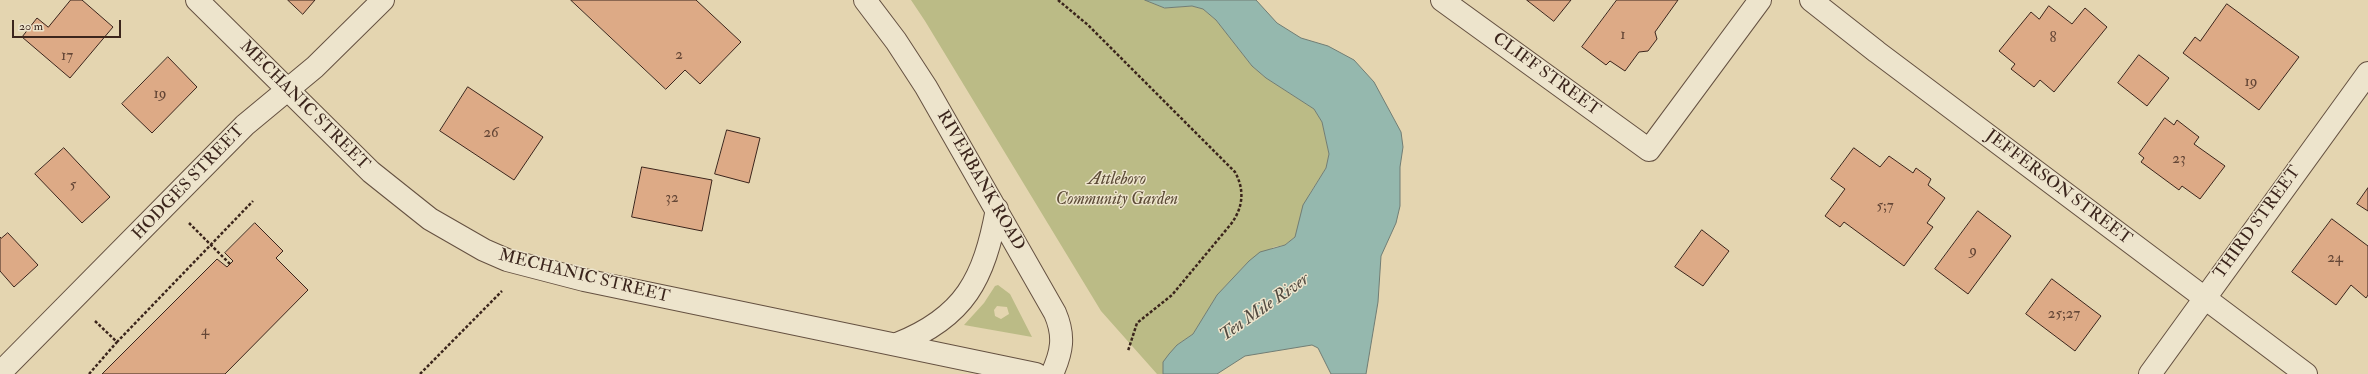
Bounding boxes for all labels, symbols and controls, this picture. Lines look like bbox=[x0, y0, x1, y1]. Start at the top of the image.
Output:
scale bar bbox=[14, 12, 123, 38]
text: 20 m bbox=[19, 19, 43, 34]
house number: 1 bbox=[1620, 27, 1626, 45]
street label: CLIFF STREET bbox=[1488, 29, 1604, 121]
house number: 8 bbox=[2049, 30, 2057, 48]
street label: MECHANIC STREET bbox=[235, 37, 373, 175]
house number: 2 bbox=[675, 47, 683, 65]
house number: 17 bbox=[61, 48, 73, 66]
house number: 19 bbox=[2245, 74, 2257, 92]
house number: 19 bbox=[154, 86, 166, 104]
street label: RIVERBANK ROAD bbox=[932, 107, 1028, 255]
street label: HODGES STREET bbox=[129, 121, 249, 245]
house number: 26 bbox=[483, 125, 499, 143]
street label: JEFFERSON STREET bbox=[1981, 126, 2135, 250]
house number: 23 bbox=[2172, 151, 2186, 169]
street label: THIRD STREET bbox=[2210, 163, 2306, 283]
park label: Attleboro Community Garden bbox=[1056, 170, 1178, 210]
house number: 5 bbox=[70, 177, 76, 195]
house number: 32 bbox=[665, 190, 679, 208]
house number: 5;7 bbox=[1876, 198, 1894, 216]
house number: 9 bbox=[1969, 243, 1977, 261]
street label: MECHANIC STREET bbox=[497, 246, 671, 308]
house number: 24 bbox=[2327, 250, 2343, 268]
water label: Ten Mile River bbox=[1216, 269, 1314, 347]
house number: 25;27 bbox=[2048, 306, 2080, 324]
house number: 4 bbox=[201, 323, 209, 341]

